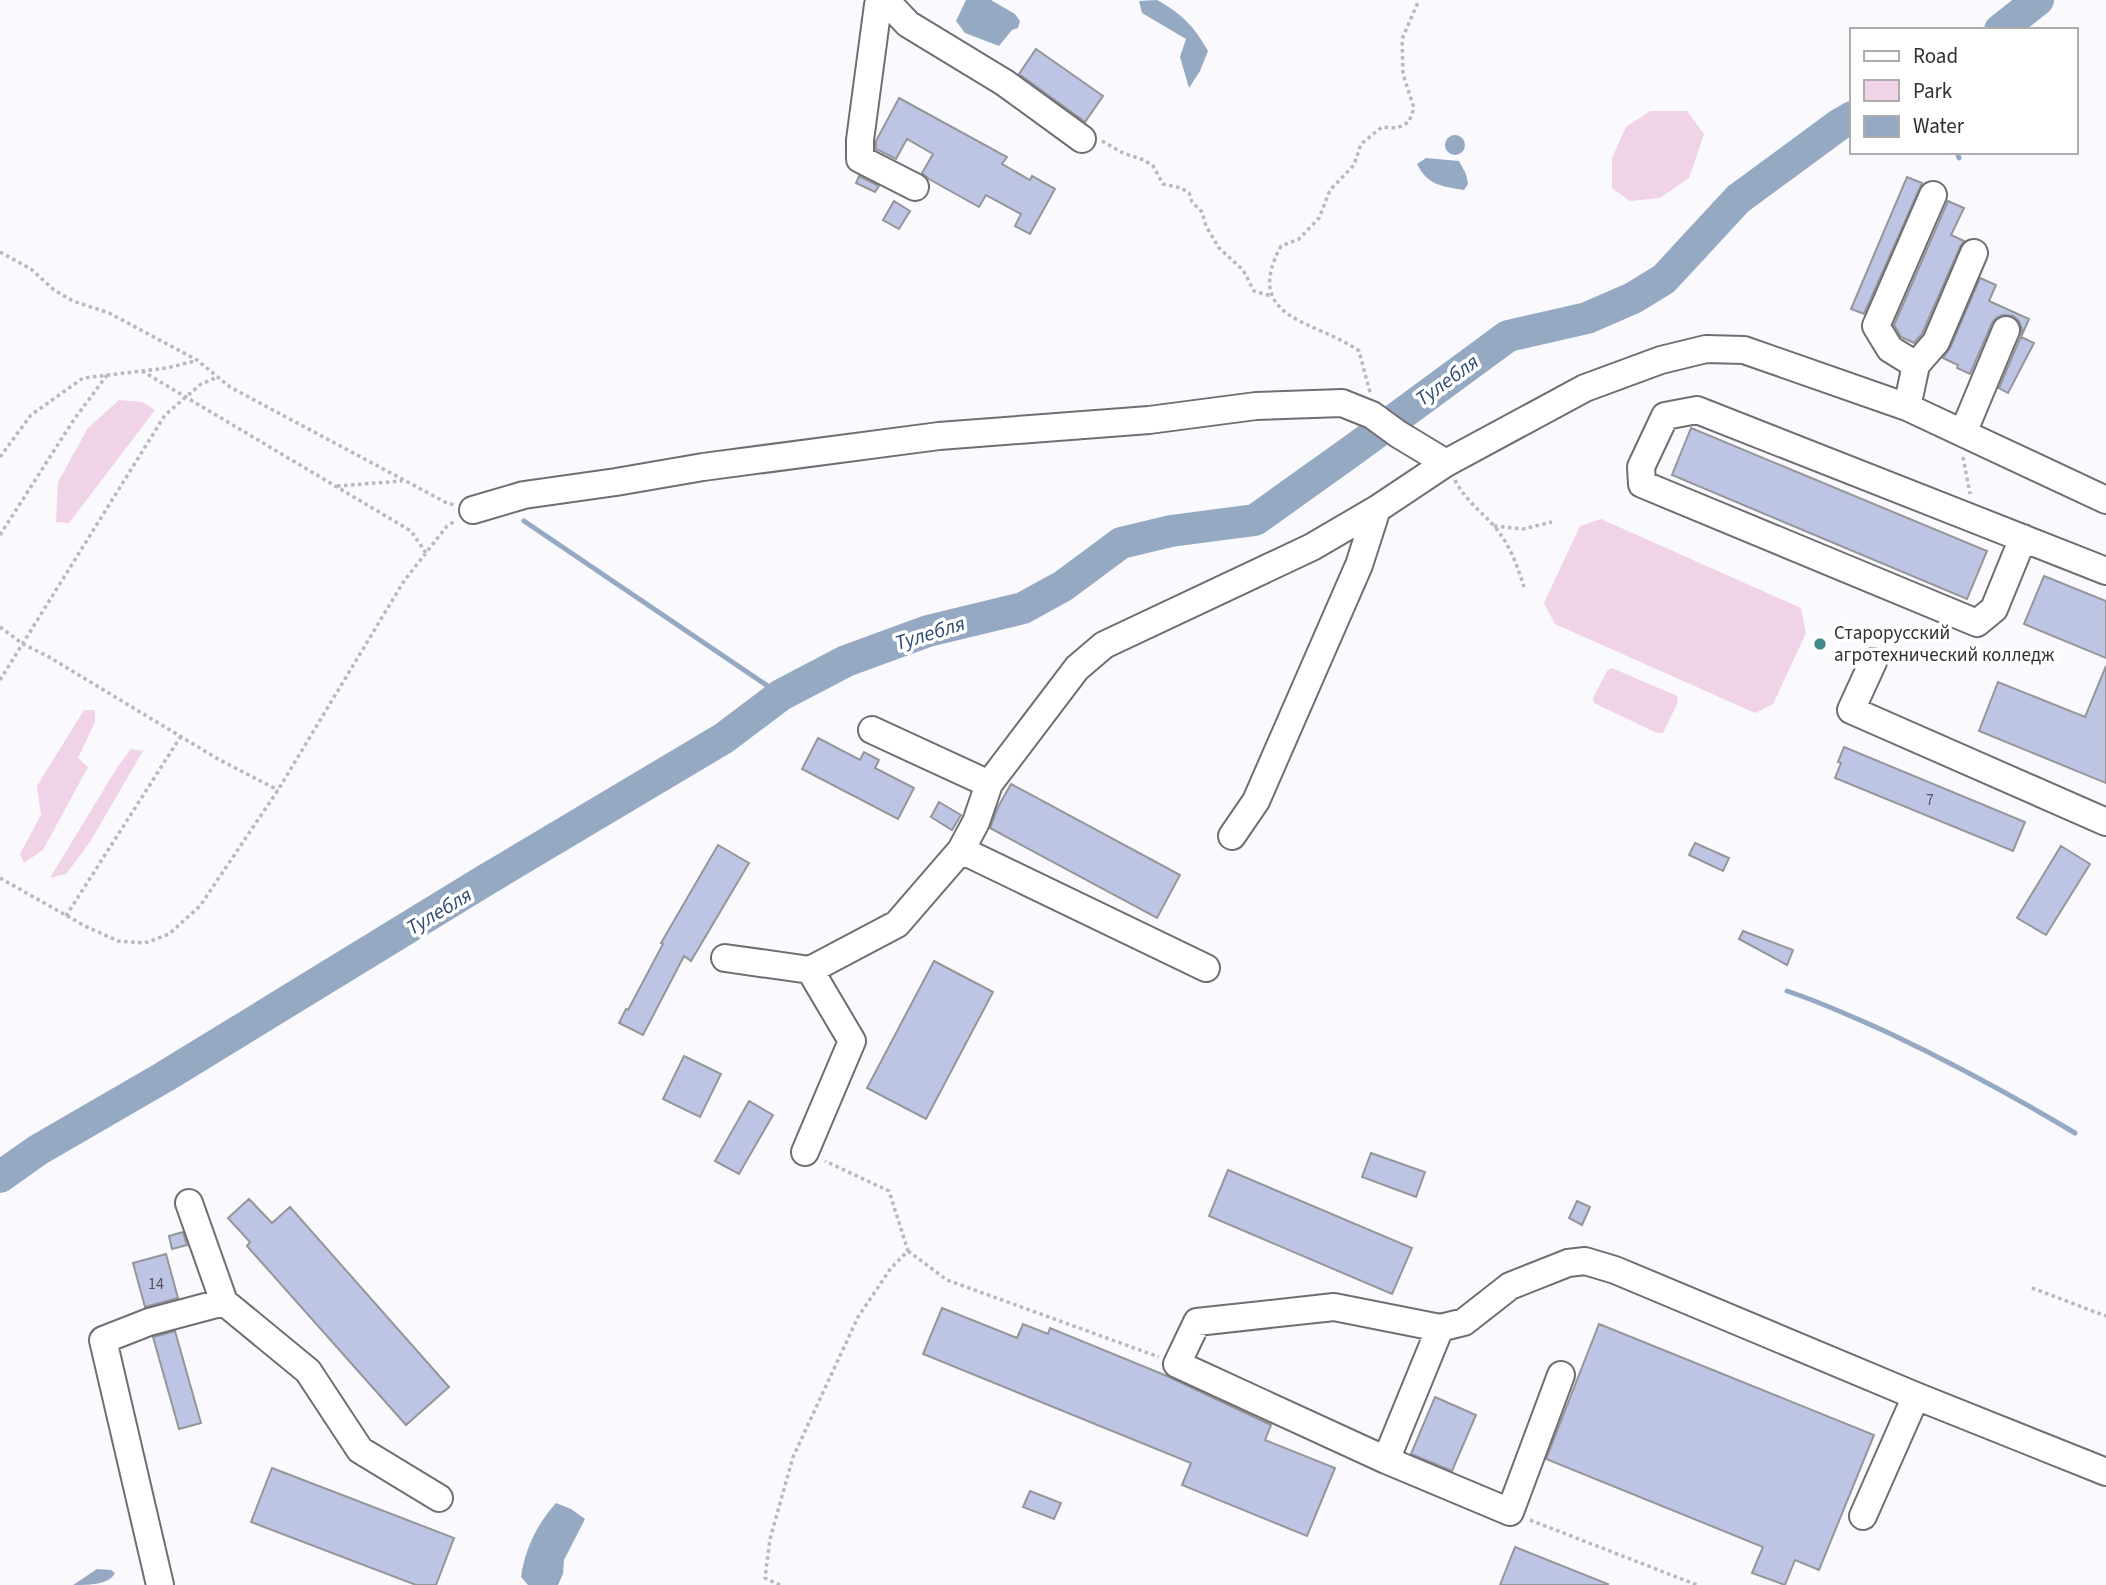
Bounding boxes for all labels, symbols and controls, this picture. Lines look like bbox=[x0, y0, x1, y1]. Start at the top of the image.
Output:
legend bbox=[1850, 28, 2078, 154]
text: Road bbox=[1913, 41, 1958, 71]
text: Park bbox=[1913, 76, 1953, 106]
text: Water bbox=[1913, 111, 1965, 141]
water label: Тулебля bbox=[1409, 347, 1485, 413]
water label: Тулебля bbox=[891, 608, 969, 658]
place label: Старорусский агротехнический колледж bbox=[1834, 620, 2054, 669]
marker: Старорусский агротехнический колледж bbox=[1812, 636, 1828, 652]
house number: 7 bbox=[1926, 789, 1934, 811]
water label: Тулебля bbox=[400, 880, 478, 942]
house number: 14 bbox=[148, 1273, 164, 1295]

